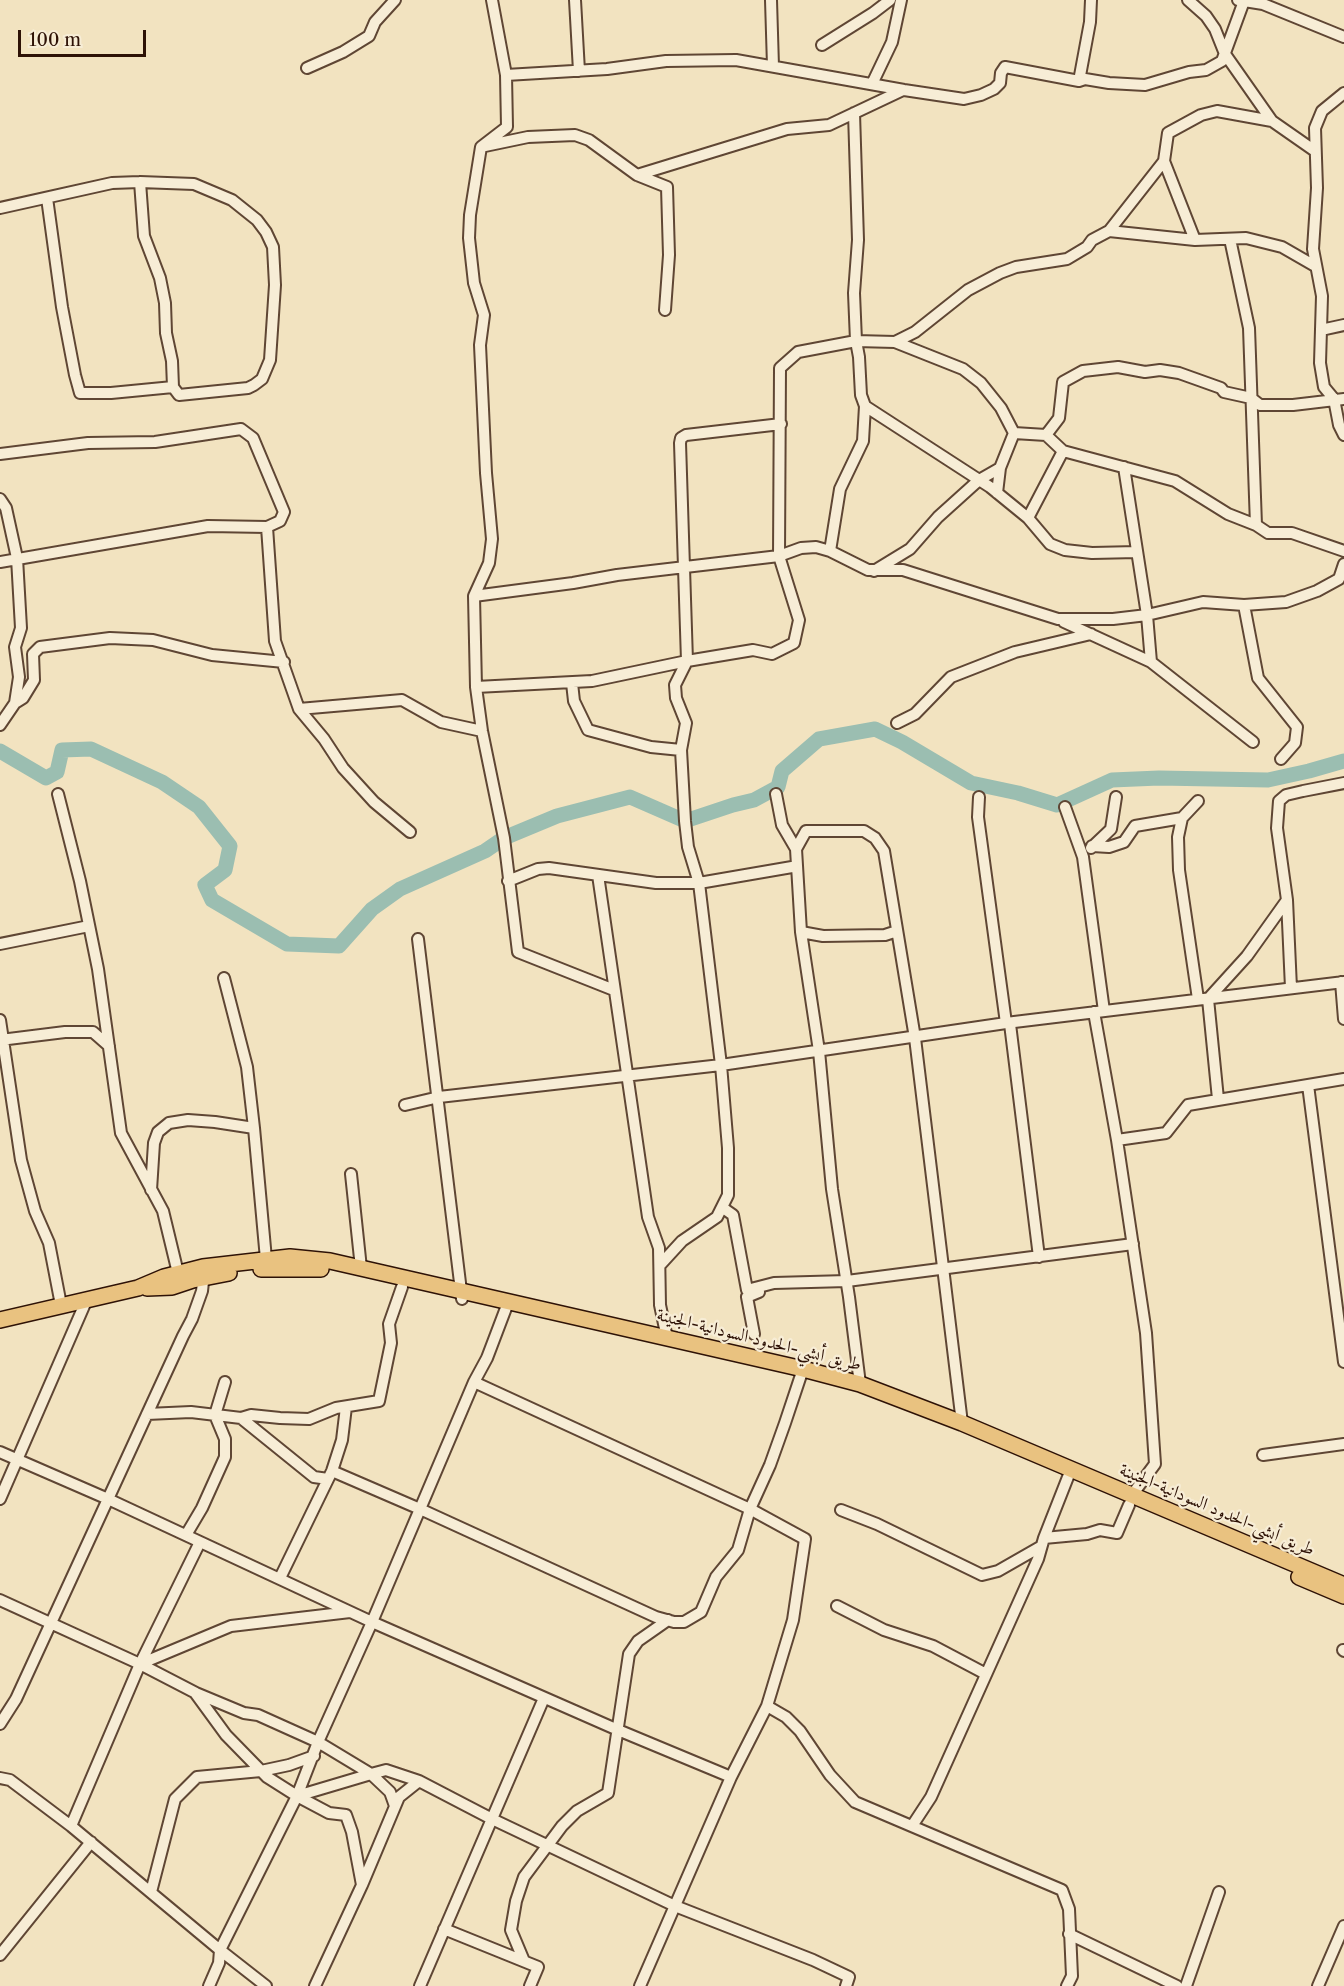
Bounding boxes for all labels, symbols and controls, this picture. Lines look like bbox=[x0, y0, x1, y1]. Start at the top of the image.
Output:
scale bar bbox=[21, 18, 148, 56]
text: 100 m bbox=[29, 29, 81, 51]
street label: طريق أبشي-الحدود السودانية-الجنينة bbox=[654, 1304, 864, 1376]
street label: طريق أبشي-الحدود السودانية-الجنينة bbox=[1116, 1459, 1318, 1561]

